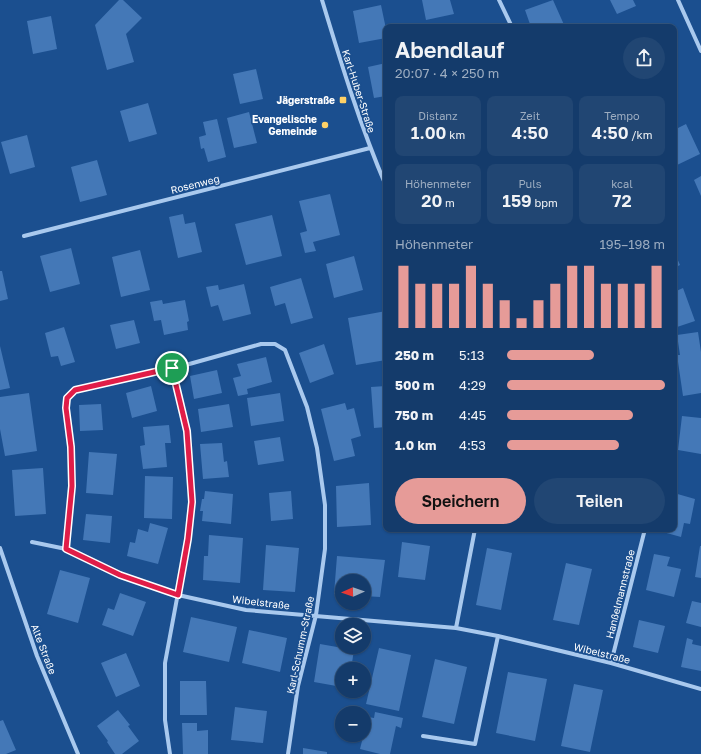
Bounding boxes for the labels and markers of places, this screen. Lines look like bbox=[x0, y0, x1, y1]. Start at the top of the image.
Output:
place label: Jägerstraße bbox=[277, 94, 335, 106]
marker: Jägerstraße bbox=[338, 95, 348, 105]
place label: Evangelische Gemeinde bbox=[252, 113, 317, 137]
marker: Evangelische Gemeinde bbox=[320, 120, 330, 130]
pin bbox=[155, 351, 189, 385]

